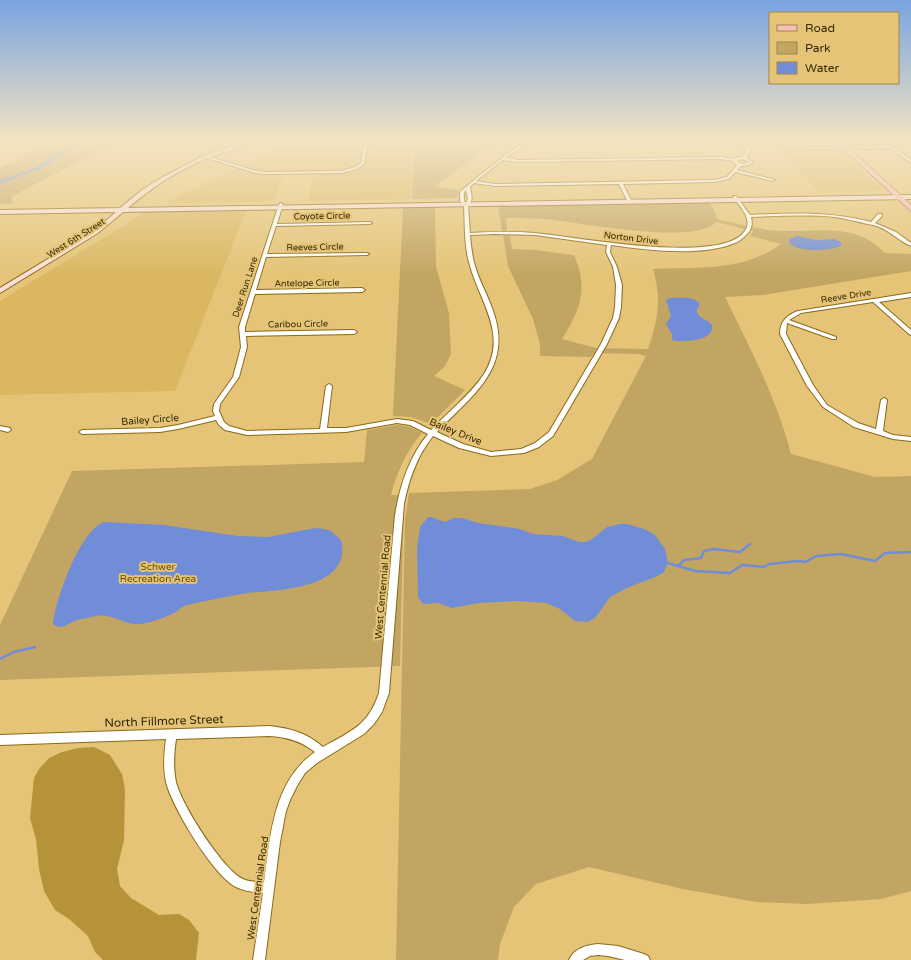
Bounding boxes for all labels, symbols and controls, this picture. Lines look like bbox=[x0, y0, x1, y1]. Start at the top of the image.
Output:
legend bbox=[769, 12, 899, 84]
text: Road bbox=[805, 21, 835, 35]
text: Park bbox=[805, 41, 831, 55]
text: Water bbox=[805, 61, 840, 75]
street label: Coyote Circle bbox=[294, 211, 350, 222]
street label: West 6th Street bbox=[45, 216, 108, 261]
street label: Norton Drive bbox=[603, 230, 659, 247]
street label: Reeves Circle bbox=[286, 242, 344, 253]
street label: Deer Run Lane bbox=[230, 255, 260, 319]
street label: Antelope Circle bbox=[274, 277, 340, 290]
street label: Reeve Drive bbox=[820, 287, 872, 306]
street label: Caribou Circle bbox=[268, 318, 328, 331]
street label: Bailey Circle bbox=[121, 412, 180, 428]
street label: Bailey Drive bbox=[428, 416, 484, 448]
street label: West Centennial Road bbox=[372, 534, 394, 640]
park label: Schwer Recreation Area bbox=[120, 561, 196, 585]
street label: North Fillmore Street bbox=[104, 712, 224, 730]
street label: West Centennial Road bbox=[245, 835, 271, 941]

